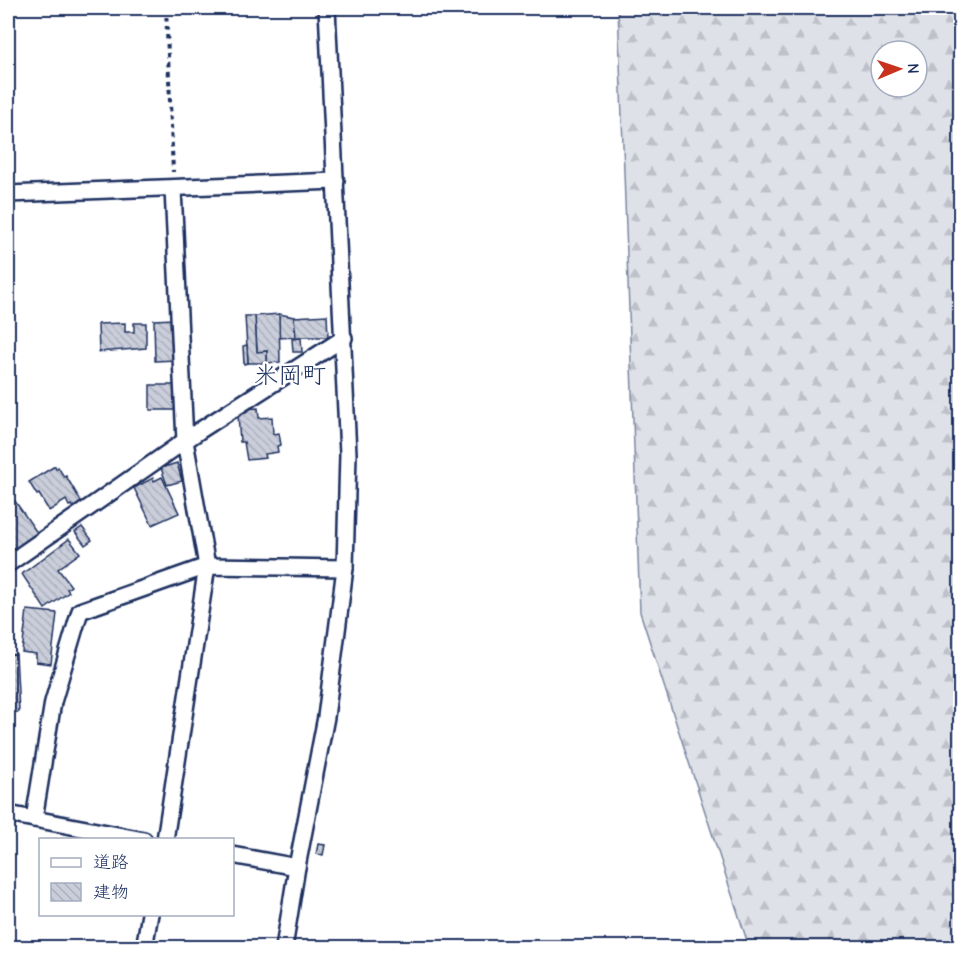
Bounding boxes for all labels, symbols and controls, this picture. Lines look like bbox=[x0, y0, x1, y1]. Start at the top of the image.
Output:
north arrow bbox=[869, 39, 929, 99]
text: N bbox=[904, 63, 922, 74]
district label: 米岡町 bbox=[254, 361, 326, 389]
legend bbox=[39, 838, 234, 916]
text: 道路 bbox=[93, 852, 129, 873]
text: 建物 bbox=[93, 882, 129, 903]

